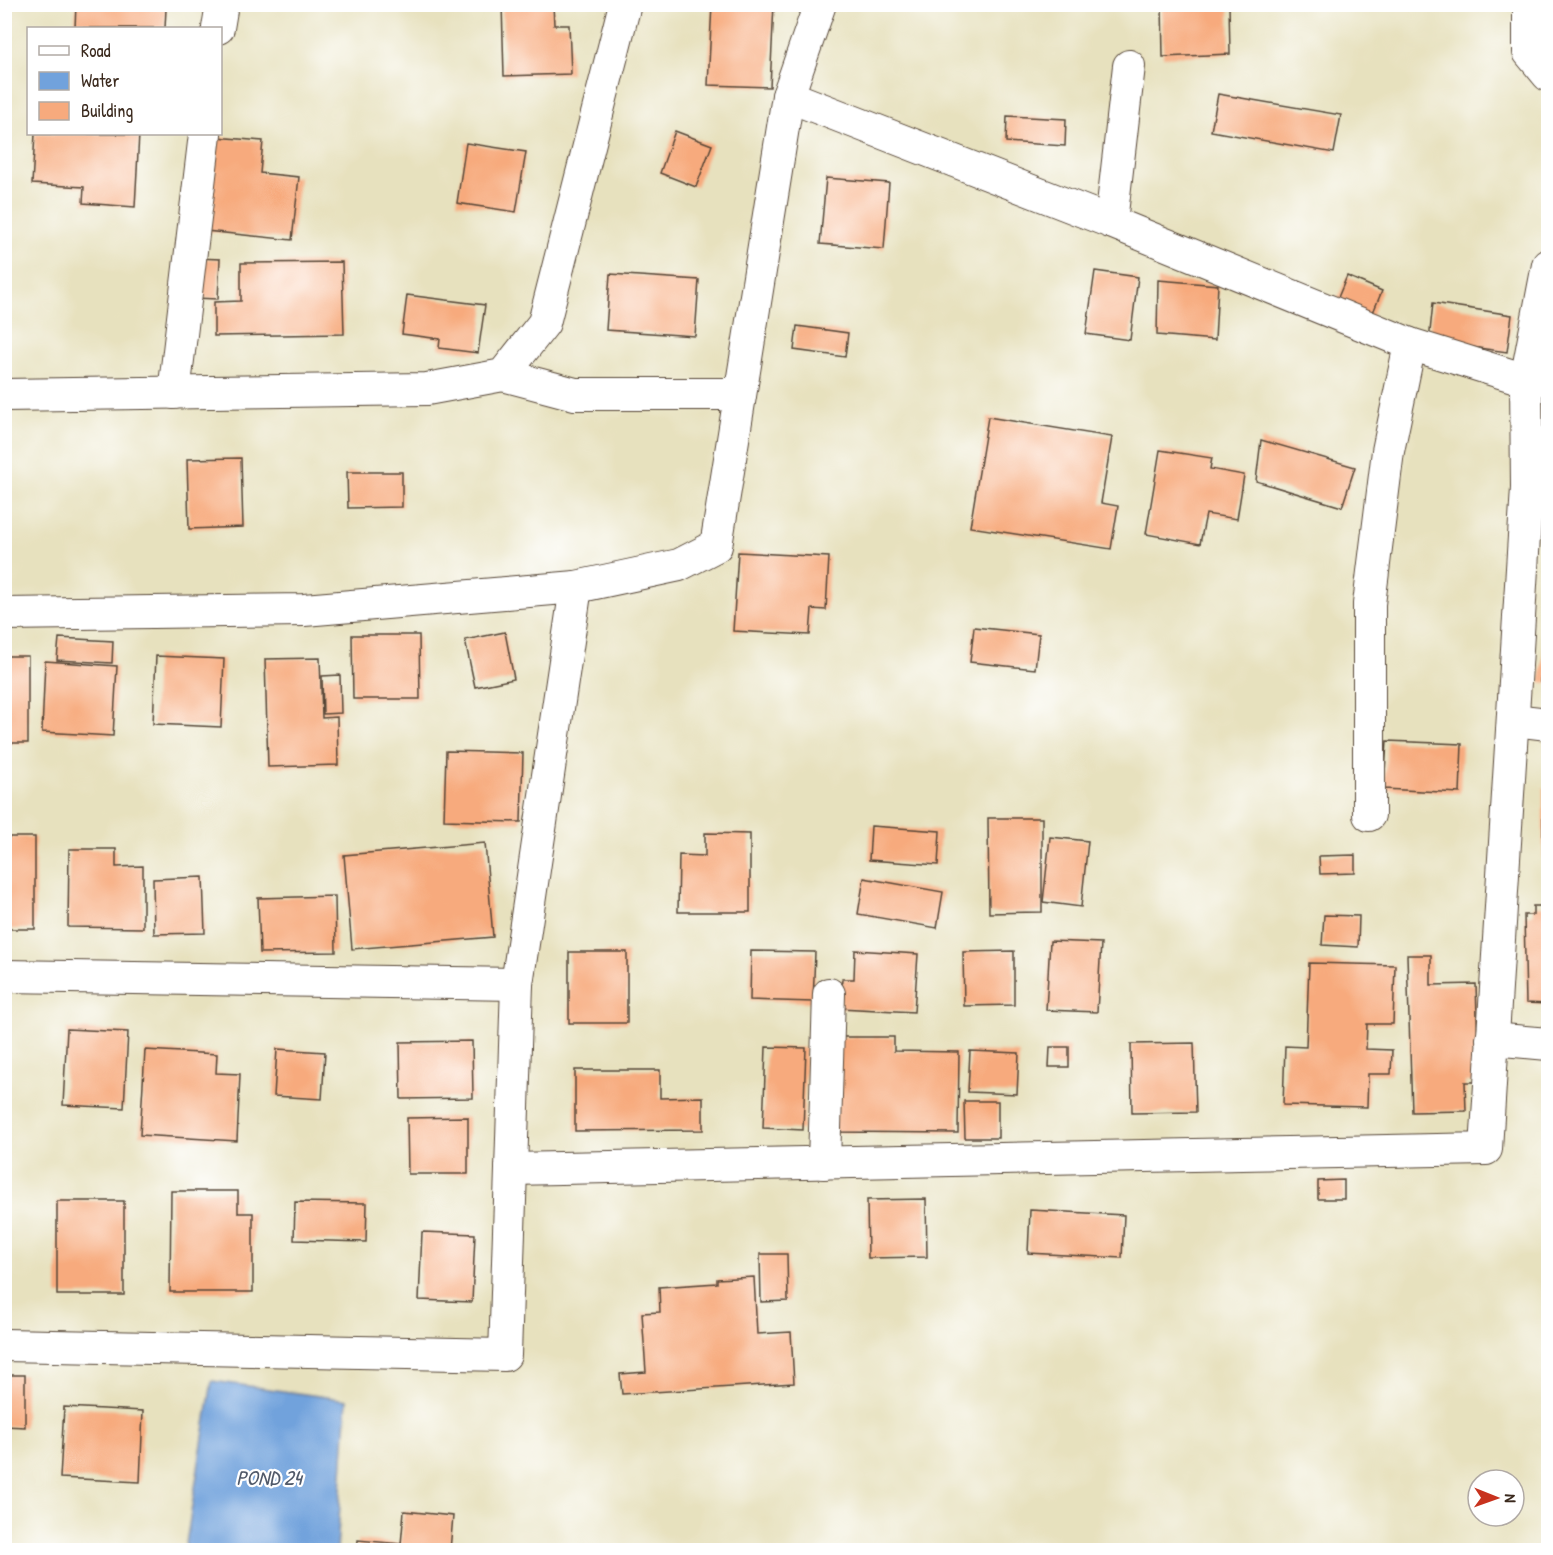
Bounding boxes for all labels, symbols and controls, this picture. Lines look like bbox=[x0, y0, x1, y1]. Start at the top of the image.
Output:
legend bbox=[27, 27, 222, 135]
text: Road bbox=[81, 38, 111, 63]
text: Water bbox=[81, 68, 119, 93]
text: Building bbox=[81, 98, 133, 123]
water label: POND 24 bbox=[236, 1463, 304, 1492]
north arrow bbox=[1466, 1468, 1526, 1528]
text: N bbox=[1500, 1494, 1522, 1503]

